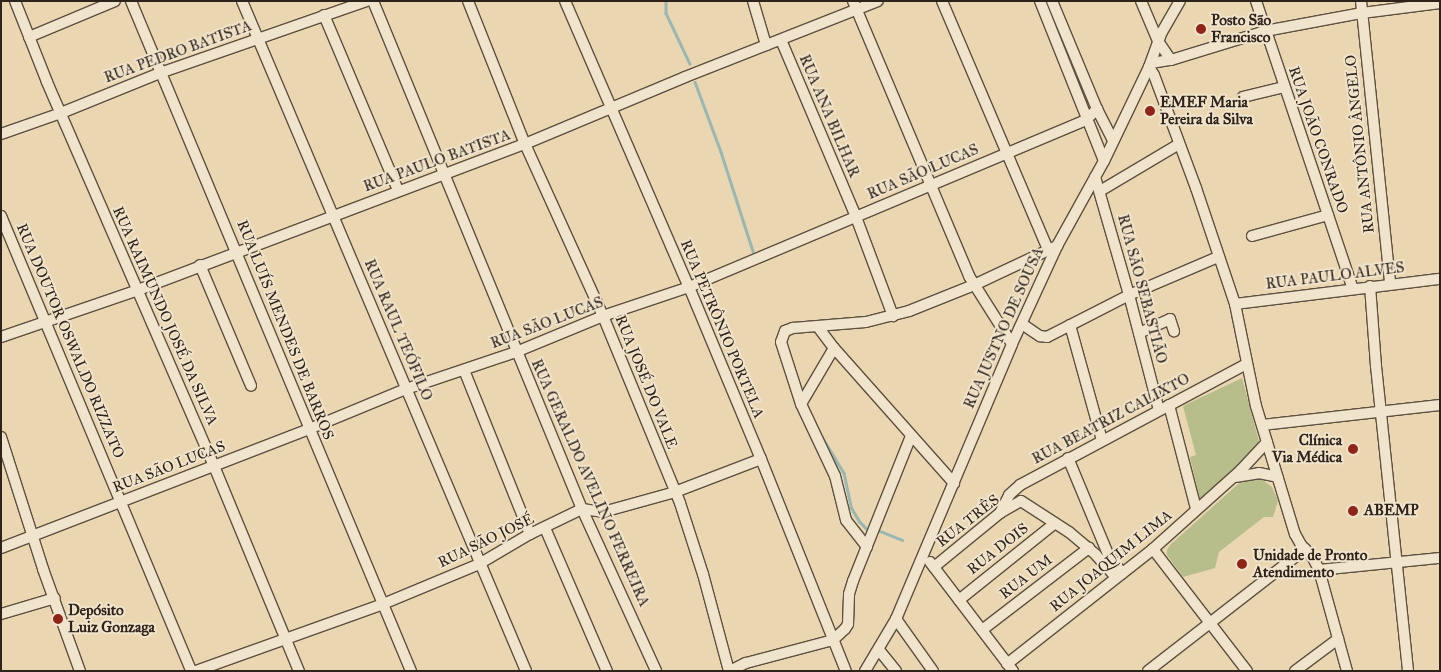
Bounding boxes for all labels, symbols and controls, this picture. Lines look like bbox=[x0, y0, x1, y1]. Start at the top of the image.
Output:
place label: Posto São Francisco bbox=[1211, 11, 1271, 46]
street label: RUA PEDRO BATISTA bbox=[102, 17, 254, 87]
marker: Posto São Francisco bbox=[1195, 23, 1207, 35]
street label: RUA ANA BILHAR bbox=[795, 52, 863, 180]
street label: RUA ANTÔNIO ÂNGELO bbox=[1342, 54, 1378, 234]
street label: RUA JOÃO CONRADO bbox=[1284, 64, 1352, 216]
place label: EMEF Maria Pereira da Silva bbox=[1160, 93, 1253, 128]
marker: EMEF Maria Pereira da Silva bbox=[1144, 105, 1156, 117]
street label: RUA PAULO BATISTA bbox=[361, 126, 513, 196]
street label: RUA SÃO LUCAS bbox=[865, 140, 981, 204]
street label: RUA RAIMUNDO JOSÉ DA SILVA bbox=[108, 204, 222, 428]
street label: RUA SÃO SEBASTIÃO bbox=[1113, 212, 1171, 366]
street label: RUA LUÍS MENDES DE BARROS bbox=[233, 218, 337, 442]
street label: RUA DOUTOR OSWALDO RIZZATO bbox=[12, 221, 128, 461]
street label: RUA PETRÔNIO PORTELA bbox=[676, 237, 768, 421]
street label: RUA JUSTNO DE SOUSA bbox=[960, 245, 1048, 411]
street label: RUA RAUL TEÓFILO bbox=[360, 257, 436, 403]
street label: RUA PAULO ALVES bbox=[1265, 259, 1405, 293]
street label: RUA SÃO LUCAS bbox=[488, 293, 606, 353]
street label: RUA JOSÉ DO VALE bbox=[611, 313, 681, 451]
street label: RUA GERALDO AVELINO FERREIRA bbox=[527, 356, 653, 610]
street label: RUA BEATRIZ CALIXTO bbox=[1029, 370, 1193, 468]
place label: Clínica Via Médica bbox=[1272, 431, 1342, 466]
street label: RUA SÃO LUCAS bbox=[110, 437, 228, 497]
marker: Clínica Via Médica bbox=[1346, 442, 1360, 456]
street label: RUA TRÊS bbox=[933, 491, 1003, 551]
place label: ABEMP bbox=[1364, 502, 1419, 520]
marker: ABEMP bbox=[1346, 504, 1360, 518]
street label: RUA JOAQUIM LIMA bbox=[1046, 506, 1176, 616]
street label: RUA SÃO JOSÉ bbox=[435, 510, 537, 572]
street label: RUA DOIS bbox=[964, 519, 1032, 579]
place label: Unidade de Pronto Atendimento bbox=[1253, 546, 1367, 581]
street label: RUA UM bbox=[996, 551, 1056, 603]
marker: Unidade de Pronto Atendimento bbox=[1235, 557, 1249, 571]
place label: Depósito Luiz Gonzaga bbox=[68, 601, 155, 636]
marker: Depósito Luiz Gonzaga bbox=[52, 613, 64, 625]

